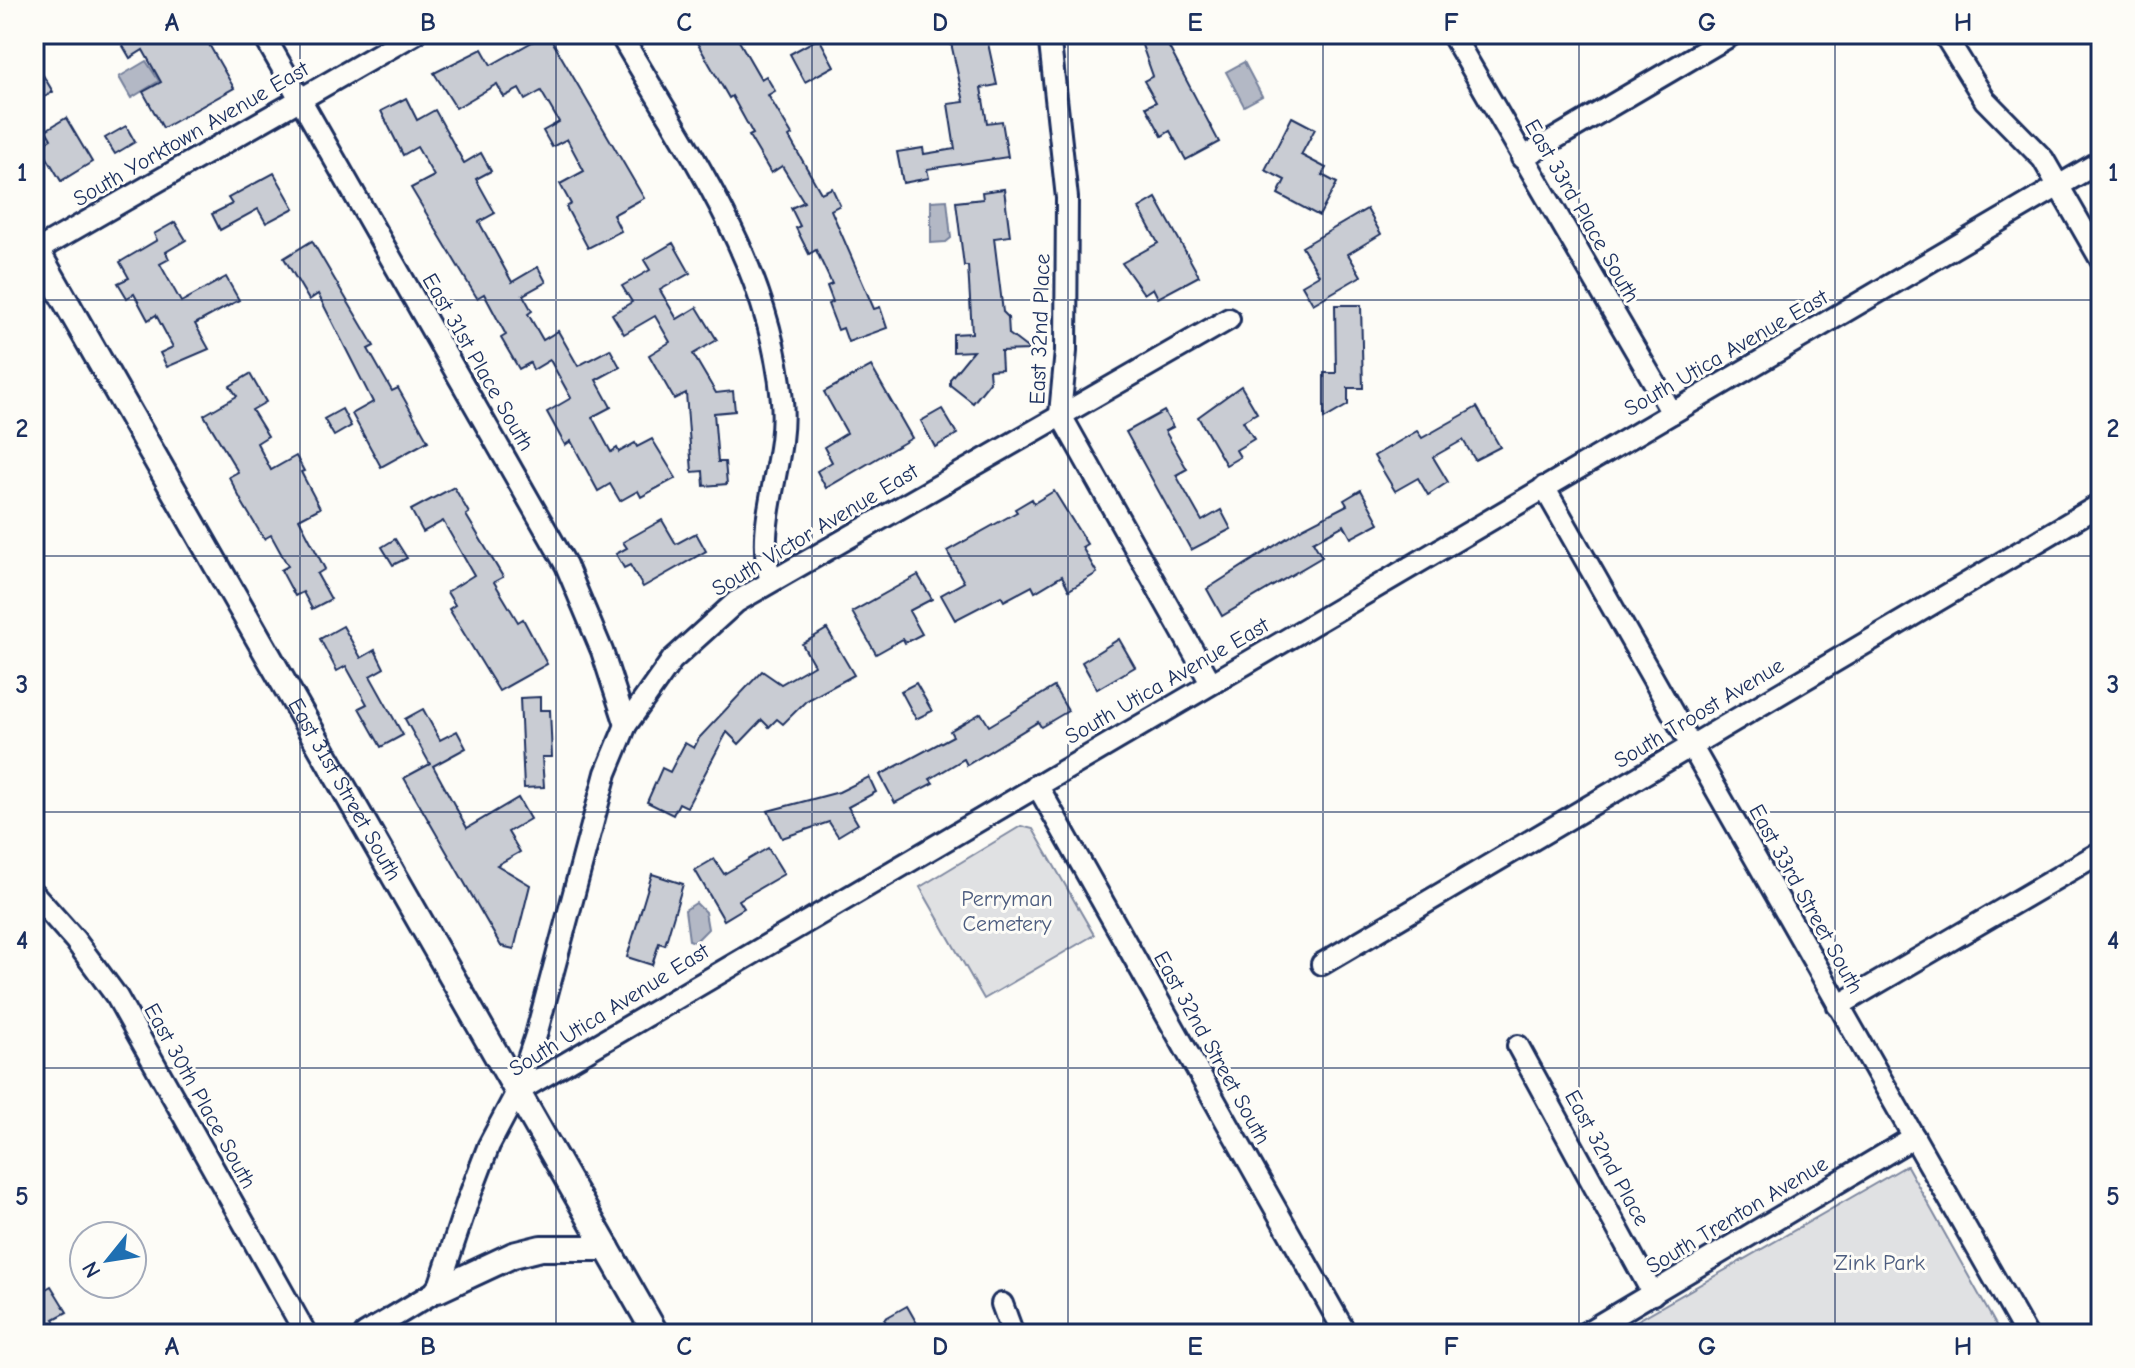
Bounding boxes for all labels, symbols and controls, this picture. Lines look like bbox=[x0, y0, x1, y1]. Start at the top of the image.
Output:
text: A bbox=[165, 8, 180, 38]
text: B bbox=[420, 8, 436, 38]
text: C bbox=[676, 8, 692, 38]
text: D bbox=[932, 8, 948, 38]
text: E bbox=[1187, 8, 1203, 38]
text: F bbox=[1443, 8, 1459, 38]
text: G bbox=[1698, 8, 1716, 38]
text: H bbox=[1954, 8, 1972, 38]
street label: South Yorktown Avenue East bbox=[69, 56, 314, 212]
street label: East 33rd Place South bbox=[1519, 115, 1645, 307]
text: 1 bbox=[17, 158, 27, 188]
text: 1 bbox=[2108, 158, 2118, 188]
street label: East 32nd Place bbox=[1024, 253, 1056, 405]
street label: East 31st Place South bbox=[417, 269, 539, 455]
street label: South Utica Avenue East bbox=[1620, 284, 1833, 422]
text: 2 bbox=[16, 414, 28, 444]
text: 2 bbox=[2107, 414, 2119, 444]
street label: South Victor Avenue East bbox=[707, 458, 923, 602]
street label: South Utica Avenue East bbox=[1061, 612, 1274, 750]
street label: South Troost Avenue bbox=[1609, 652, 1789, 774]
text: 3 bbox=[16, 670, 28, 700]
text: 3 bbox=[2107, 670, 2119, 700]
street label: East 31st Street South bbox=[282, 694, 407, 885]
street label: East 33rd Street South bbox=[1743, 800, 1869, 998]
park label: Perryman Cemetery bbox=[961, 886, 1053, 937]
text: 4 bbox=[16, 926, 28, 956]
text: 4 bbox=[2107, 926, 2119, 956]
street label: South Utica Avenue East bbox=[504, 937, 714, 1082]
street label: East 32nd Street South bbox=[1148, 947, 1276, 1149]
street label: East 30th Place South bbox=[138, 999, 262, 1193]
street label: East 32nd Place bbox=[1559, 1086, 1655, 1230]
street label: South Trenton Avenue bbox=[1641, 1150, 1833, 1280]
text: 5 bbox=[15, 1182, 29, 1212]
text: 5 bbox=[2106, 1182, 2120, 1212]
north arrow bbox=[68, 1220, 148, 1300]
park label: Zink Park bbox=[1835, 1250, 1925, 1276]
text: N bbox=[77, 1257, 106, 1282]
text: A bbox=[165, 1332, 180, 1362]
text: B bbox=[420, 1332, 436, 1362]
text: C bbox=[676, 1332, 692, 1362]
text: D bbox=[932, 1332, 948, 1362]
text: E bbox=[1187, 1332, 1203, 1362]
text: F bbox=[1443, 1332, 1459, 1362]
text: G bbox=[1698, 1332, 1716, 1362]
text: H bbox=[1954, 1332, 1972, 1362]

